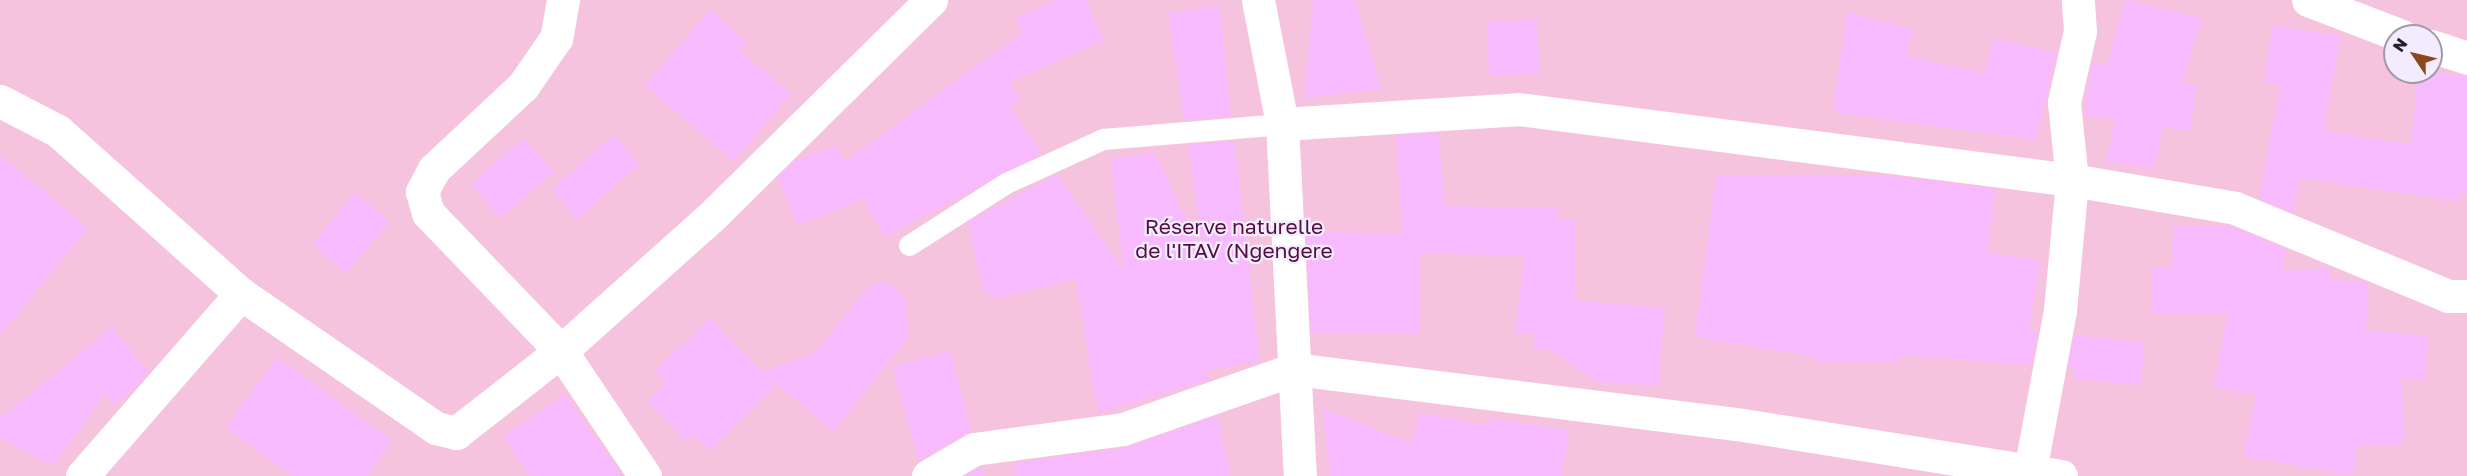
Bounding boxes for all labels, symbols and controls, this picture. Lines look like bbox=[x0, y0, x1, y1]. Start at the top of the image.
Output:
north arrow bbox=[2383, 24, 2443, 84]
text: N bbox=[2388, 34, 2412, 56]
park label: Réserve naturelle de l'ITAV (Ngengere bbox=[1135, 213, 1333, 263]

